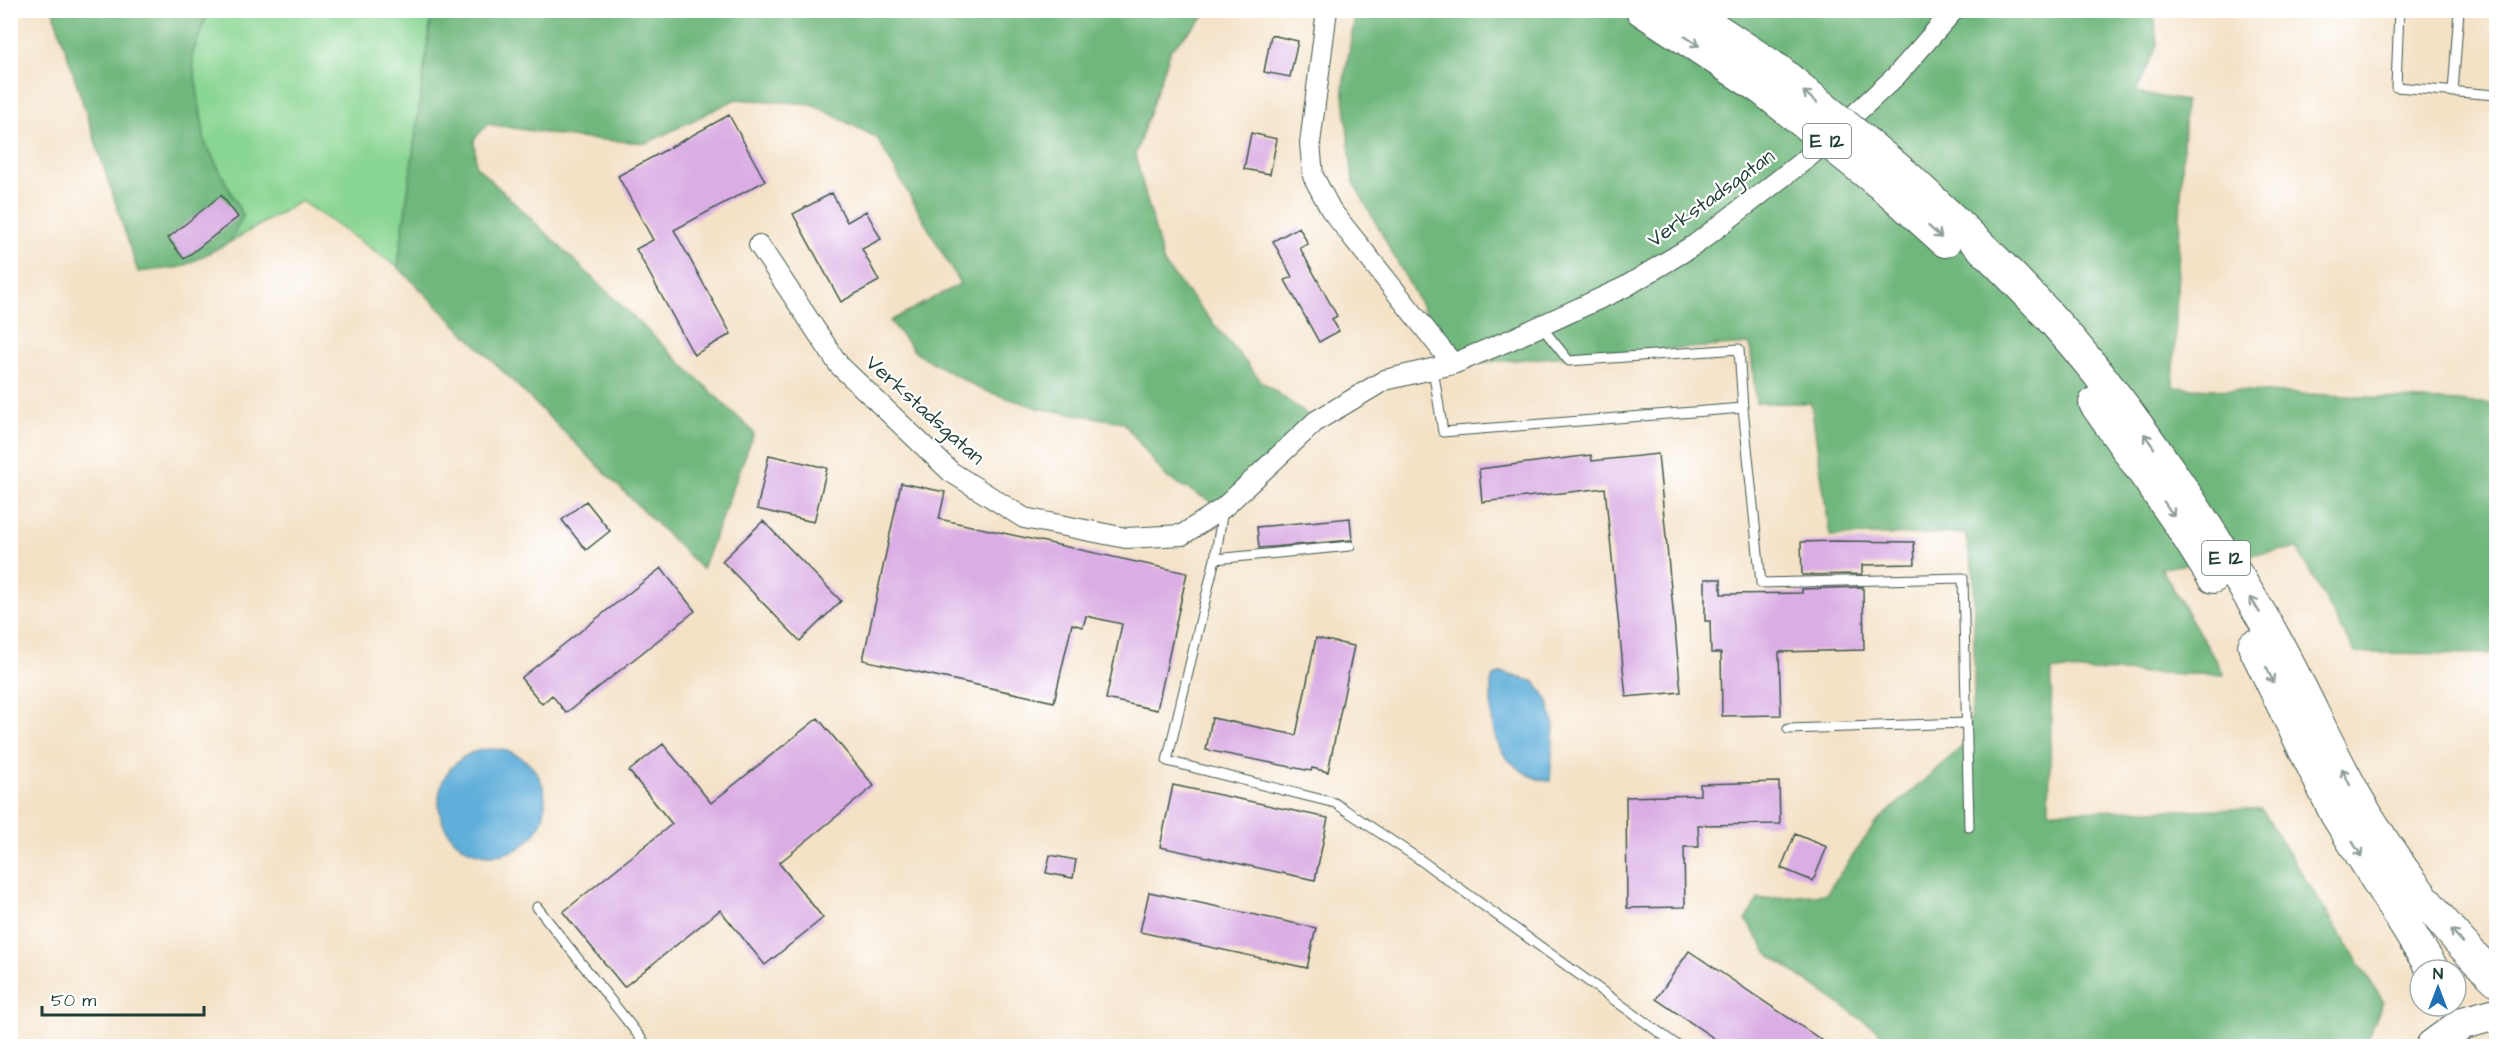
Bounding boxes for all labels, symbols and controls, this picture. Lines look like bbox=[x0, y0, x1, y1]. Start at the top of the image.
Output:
one-way arrow bbox=[1683, 36, 1700, 48]
one-way arrow bbox=[1802, 91, 1818, 104]
road number: E 12 bbox=[1803, 124, 1851, 158]
street label: Verkstadsgatan bbox=[1641, 142, 1782, 256]
one-way arrow bbox=[1928, 225, 1943, 239]
street label: Verkstadsgatan bbox=[858, 349, 991, 473]
one-way arrow bbox=[2143, 433, 2155, 449]
one-way arrow bbox=[2163, 500, 2175, 516]
road number: E 12 bbox=[2202, 541, 2250, 575]
one-way arrow bbox=[2248, 596, 2261, 613]
one-way arrow bbox=[2264, 666, 2276, 684]
one-way arrow bbox=[2340, 768, 2351, 786]
one-way arrow bbox=[2352, 840, 2364, 857]
one-way arrow bbox=[2451, 928, 2464, 944]
north arrow bbox=[2408, 958, 2468, 1018]
text: N bbox=[2433, 963, 2443, 985]
scale bar bbox=[42, 979, 204, 1017]
text: 50 m bbox=[51, 988, 96, 1013]

